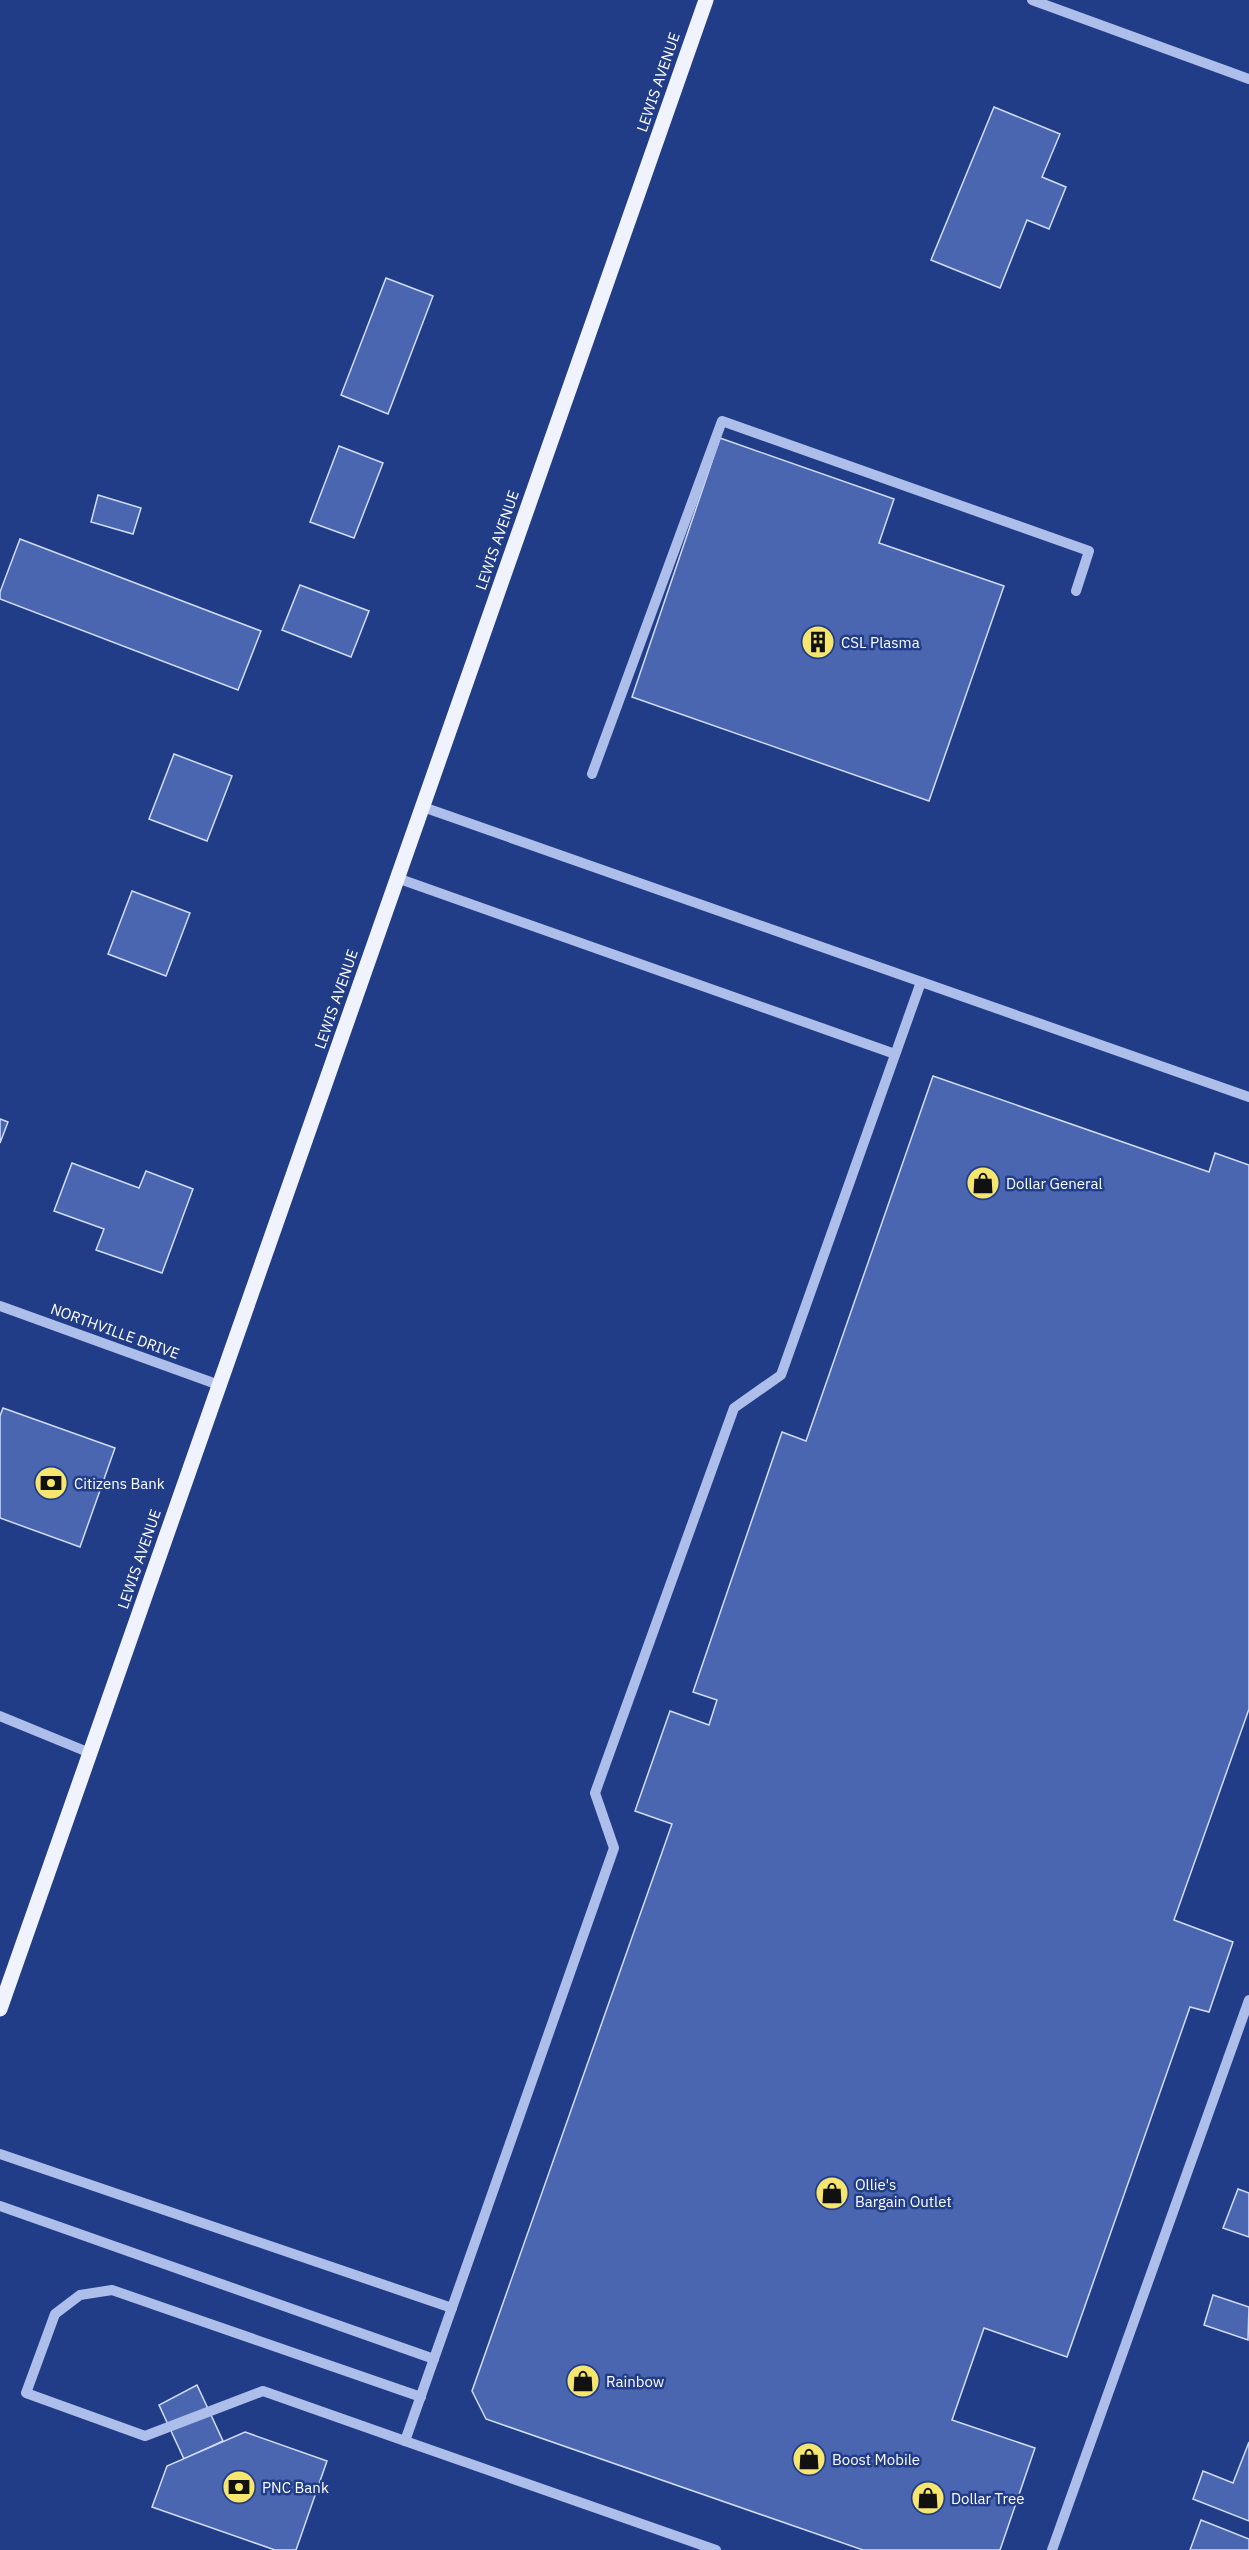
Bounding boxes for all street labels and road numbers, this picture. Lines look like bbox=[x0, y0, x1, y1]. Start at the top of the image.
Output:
street label: LEWIS AVENUE bbox=[632, 30, 684, 134]
street label: LEWIS AVENUE bbox=[471, 488, 523, 592]
street label: LEWIS AVENUE bbox=[310, 947, 362, 1051]
street label: NORTHVILLE DRIVE bbox=[48, 1299, 182, 1363]
street label: LEWIS AVENUE bbox=[113, 1507, 165, 1611]

